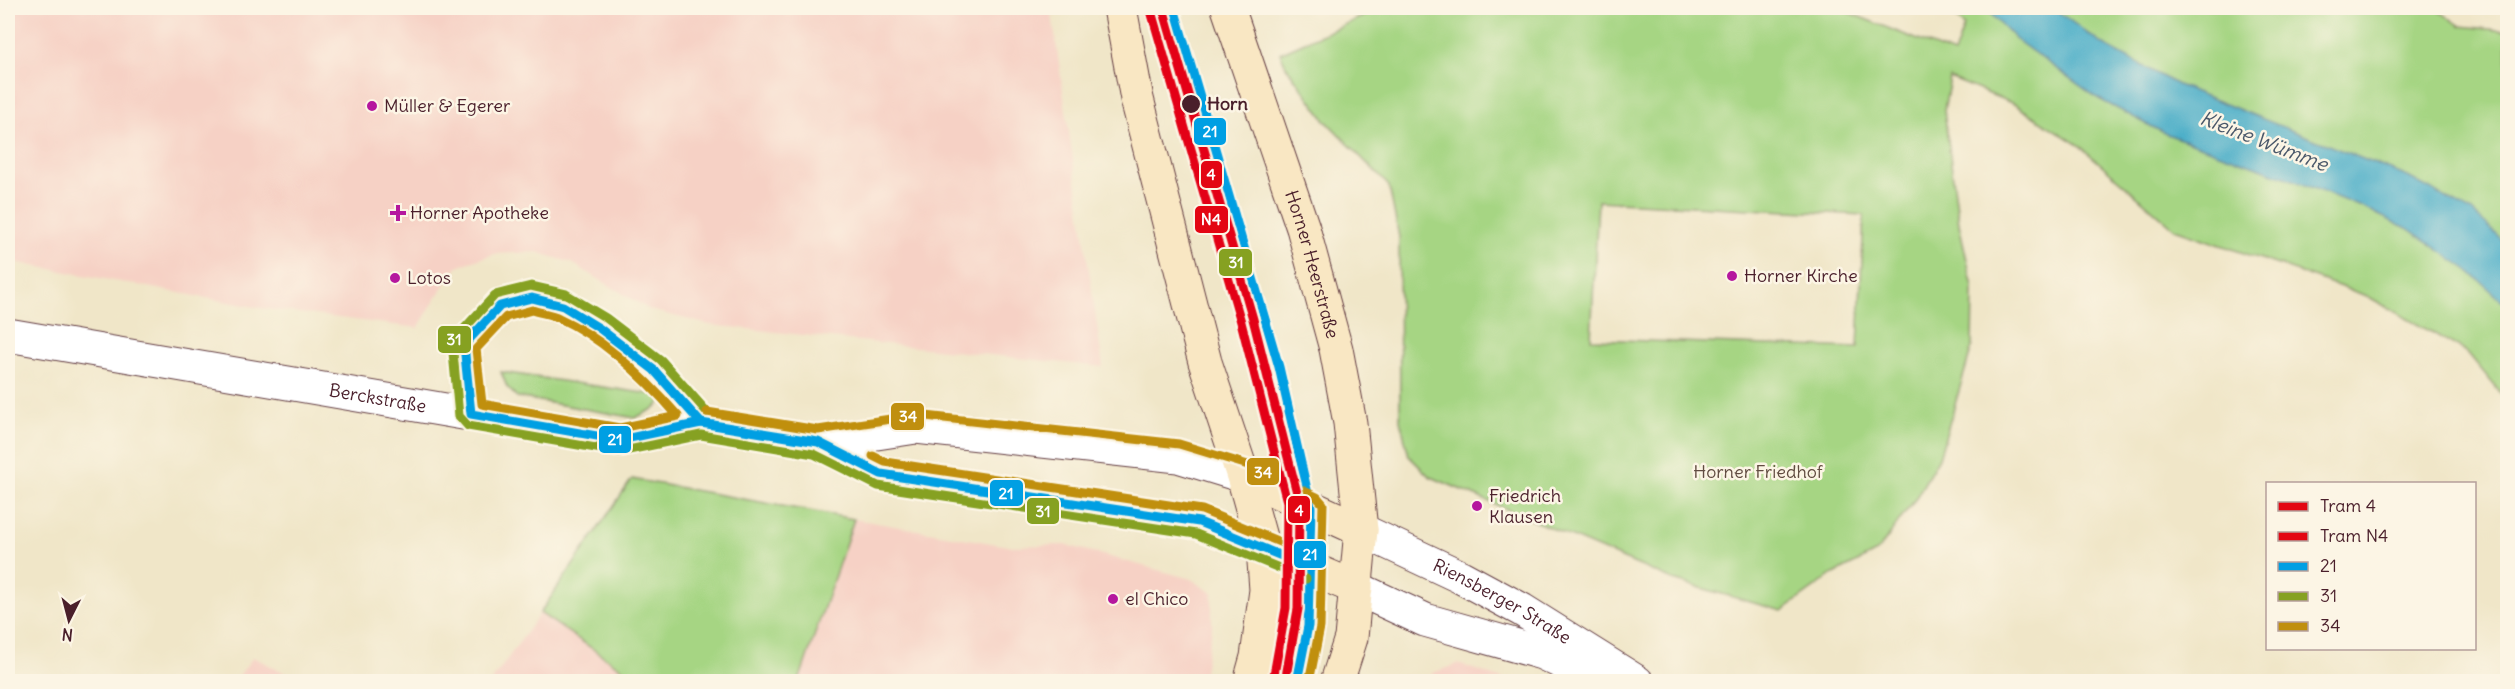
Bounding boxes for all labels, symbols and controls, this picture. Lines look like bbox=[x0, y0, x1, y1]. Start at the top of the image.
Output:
place label: Horn bbox=[1207, 92, 1248, 115]
marker: Horn bbox=[1180, 93, 1202, 115]
place label: Müller & Egerer bbox=[384, 94, 511, 117]
marker: Müller & Egerer bbox=[365, 99, 379, 113]
water label: Kleine Wümme bbox=[2197, 105, 2333, 177]
line badge: 21 bbox=[1193, 117, 1227, 146]
text: 21 bbox=[1202, 121, 1218, 141]
line badge: 4 bbox=[1200, 160, 1223, 189]
text: 4 bbox=[1206, 164, 1216, 184]
street label: Horner Heerstraße bbox=[1280, 187, 1345, 341]
place label: Horner Apotheke bbox=[410, 201, 549, 224]
line badge: N4 bbox=[1194, 205, 1229, 234]
marker: Horner Apotheke bbox=[391, 206, 405, 220]
text: N4 bbox=[1201, 209, 1221, 229]
line badge: 31 bbox=[1218, 248, 1253, 277]
text: 31 bbox=[1228, 252, 1244, 272]
place label: Horner Kirche bbox=[1744, 264, 1858, 287]
place label: Lotos bbox=[407, 266, 451, 289]
marker: Horner Kirche bbox=[1725, 269, 1739, 283]
marker: Lotos bbox=[388, 271, 402, 285]
line badge: 31 bbox=[437, 325, 472, 354]
text: 31 bbox=[446, 329, 462, 349]
street label: Berckstraße bbox=[327, 378, 428, 418]
line badge: 34 bbox=[890, 402, 925, 431]
text: 34 bbox=[899, 406, 917, 426]
line badge: 21 bbox=[598, 425, 632, 454]
text: 21 bbox=[607, 429, 623, 449]
line badge: 34 bbox=[1246, 457, 1280, 486]
park label: Horner Friedhof bbox=[1693, 460, 1824, 483]
text: 34 bbox=[1254, 462, 1272, 482]
line badge: 21 bbox=[989, 479, 1024, 507]
legend bbox=[2266, 482, 2476, 650]
text: 21 bbox=[998, 483, 1014, 503]
place label: Friedrich Klausen bbox=[1489, 484, 1561, 528]
text: Tram 4 bbox=[2320, 494, 2376, 517]
line badge: 4 bbox=[1287, 495, 1311, 524]
line badge: 31 bbox=[1026, 497, 1060, 525]
marker: Friedrich Klausen bbox=[1470, 499, 1484, 513]
text: 4 bbox=[1294, 500, 1304, 520]
text: 31 bbox=[1035, 501, 1051, 521]
text: Tram N4 bbox=[2320, 524, 2389, 547]
line badge: 21 bbox=[1293, 540, 1327, 569]
text: 21 bbox=[1302, 544, 1318, 564]
street label: Riensberger Straße bbox=[1429, 553, 1575, 649]
text: 21 bbox=[2320, 554, 2337, 577]
text: 31 bbox=[2320, 584, 2337, 607]
place label: el Chico bbox=[1125, 587, 1188, 610]
north arrow bbox=[39, 590, 99, 650]
marker: el Chico bbox=[1106, 592, 1120, 606]
text: 34 bbox=[2320, 614, 2341, 637]
text: N bbox=[61, 624, 74, 645]

